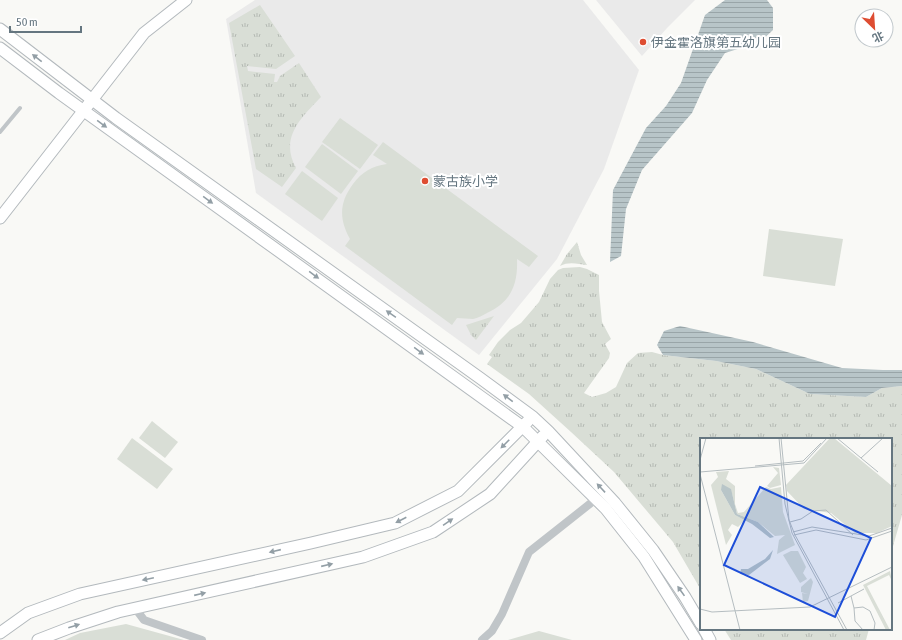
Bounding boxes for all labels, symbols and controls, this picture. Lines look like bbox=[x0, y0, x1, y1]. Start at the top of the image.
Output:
scale bar bbox=[10, 8, 81, 34]
north arrow bbox=[854, 8, 894, 48]
text: 50 m bbox=[16, 15, 38, 29]
text: 北 bbox=[871, 29, 886, 45]
place label: 伊金霍洛旗第五幼儿园 bbox=[651, 35, 781, 50]
marker: 伊金霍洛旗第五幼儿园 bbox=[638, 37, 648, 47]
one-way arrow bbox=[32, 54, 43, 62]
one-way arrow bbox=[97, 120, 108, 128]
place label: 蒙古族小学 bbox=[433, 174, 498, 189]
marker: 蒙古族小学 bbox=[420, 176, 430, 186]
one-way arrow bbox=[203, 196, 213, 204]
one-way arrow bbox=[308, 271, 319, 279]
one-way arrow bbox=[386, 311, 396, 319]
one-way arrow bbox=[414, 347, 425, 355]
one-way arrow bbox=[502, 394, 513, 403]
inset map bbox=[700, 438, 892, 630]
one-way arrow bbox=[500, 439, 510, 449]
one-way arrow bbox=[597, 483, 606, 493]
one-way arrow bbox=[395, 516, 407, 523]
one-way arrow bbox=[443, 518, 453, 526]
one-way arrow bbox=[269, 548, 281, 554]
one-way arrow bbox=[320, 562, 333, 568]
one-way arrow bbox=[142, 576, 154, 582]
one-way arrow bbox=[677, 585, 685, 596]
one-way arrow bbox=[194, 590, 206, 596]
one-way arrow bbox=[68, 623, 80, 629]

